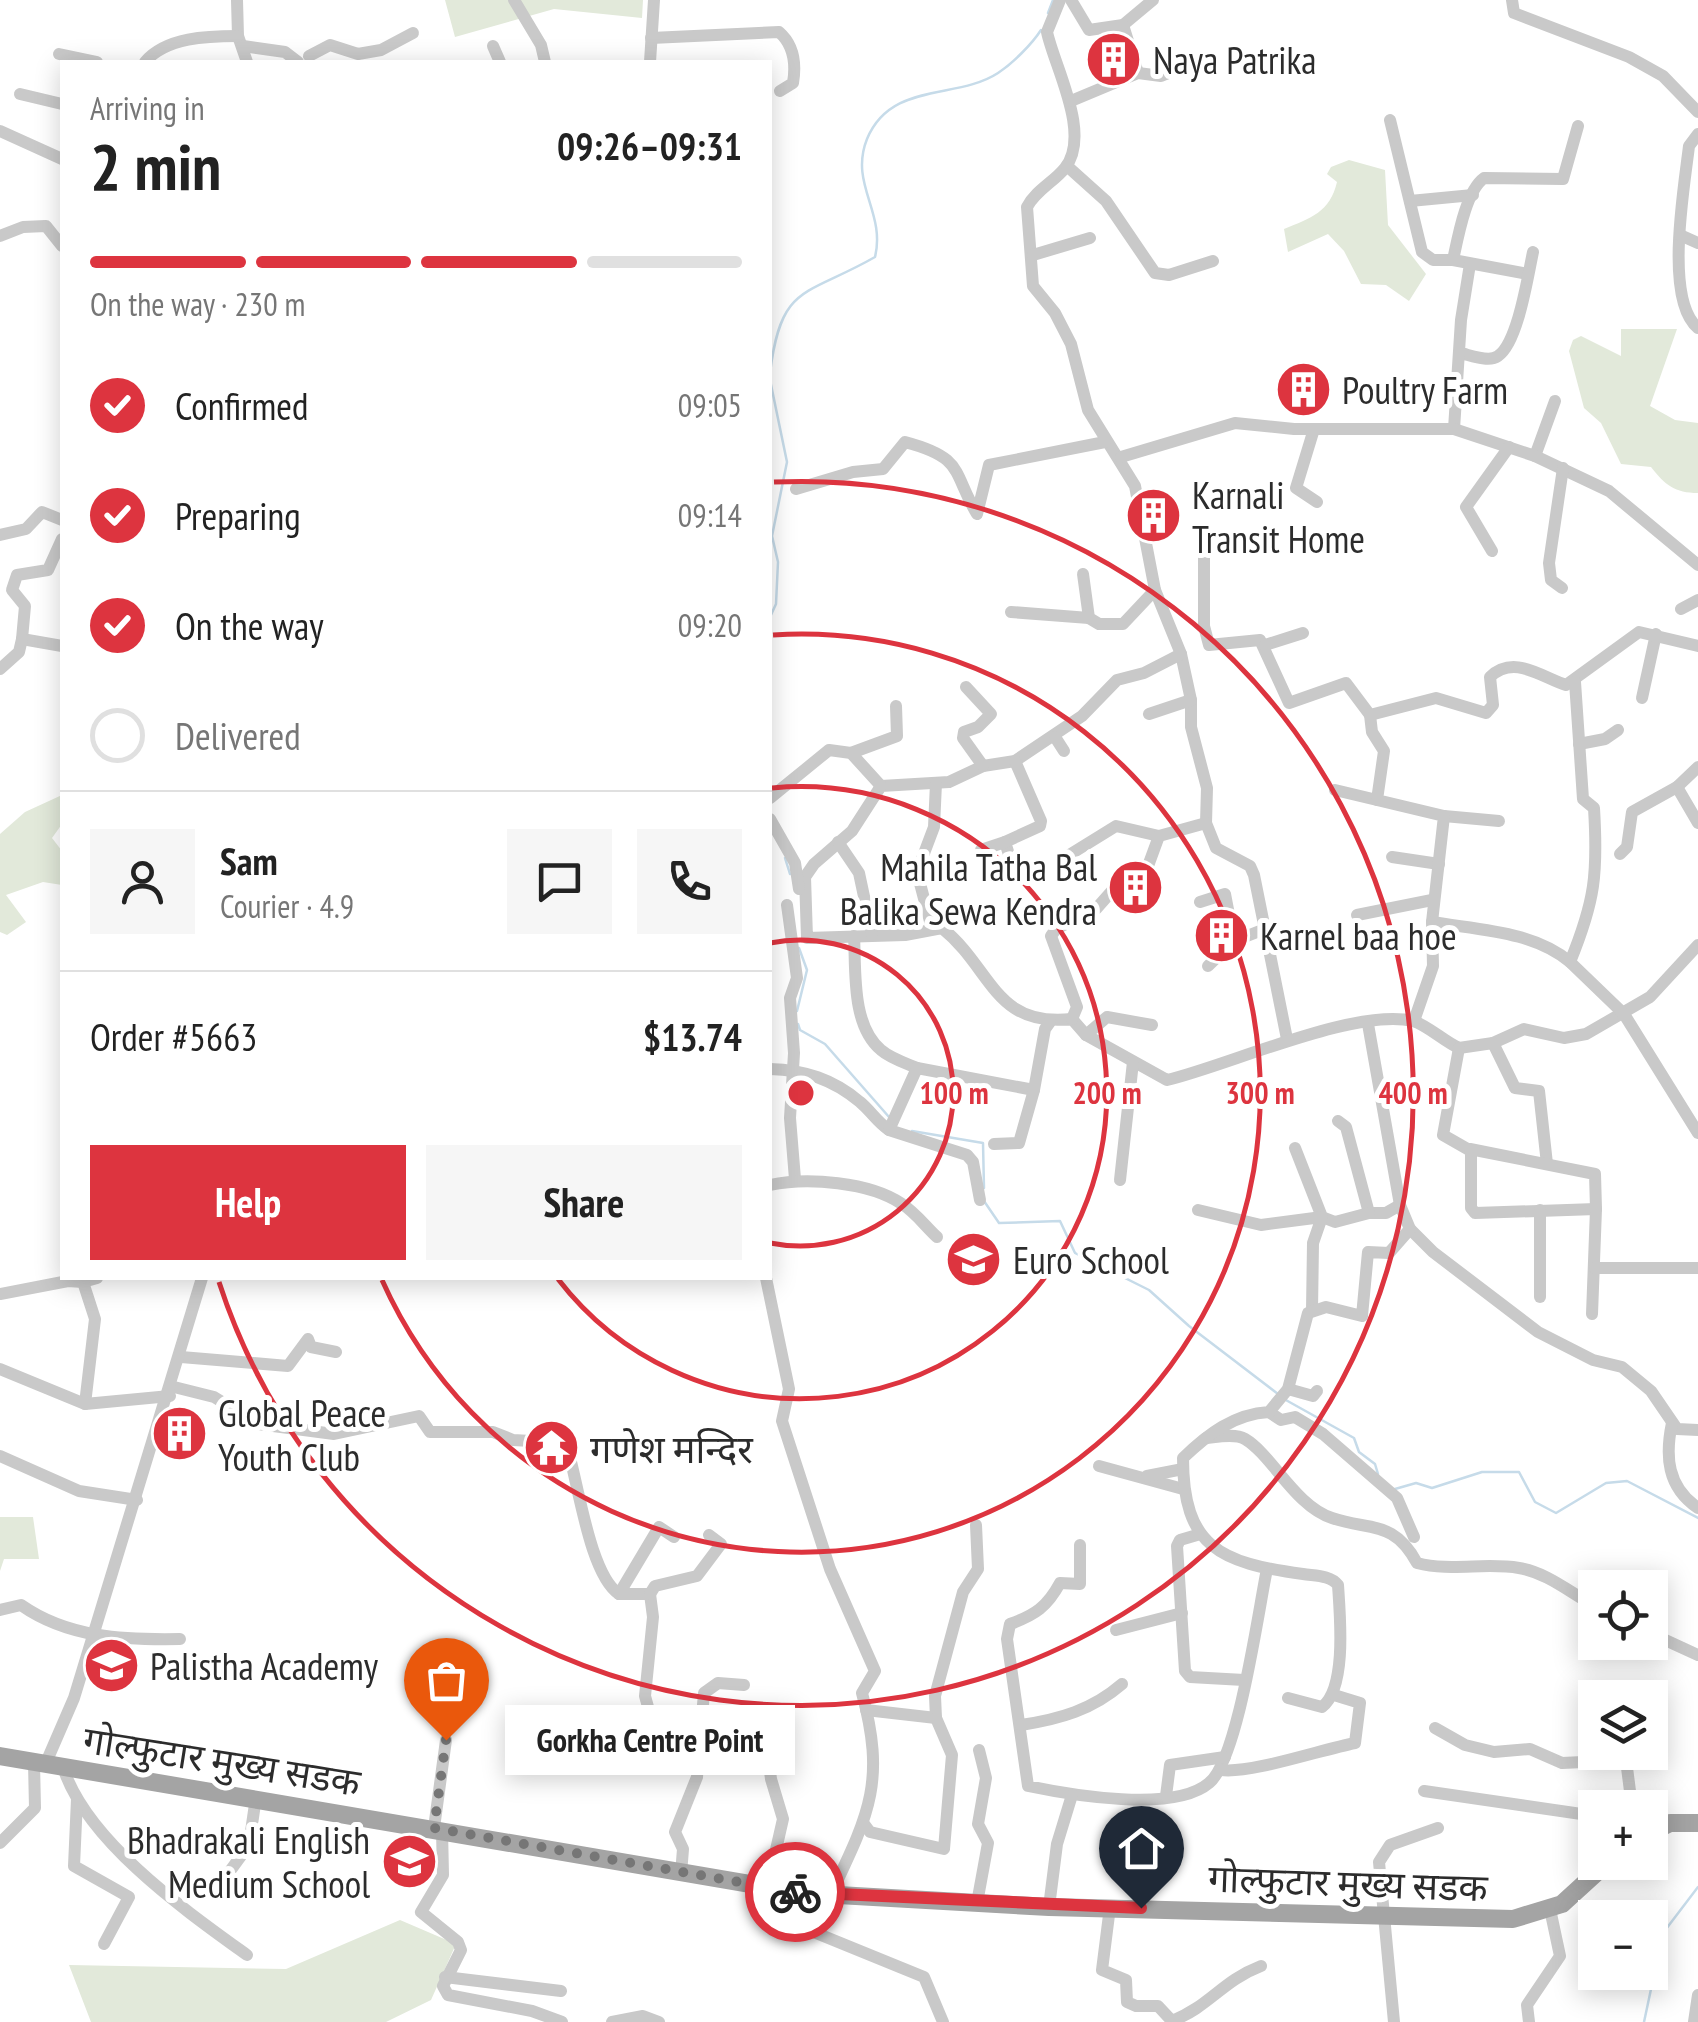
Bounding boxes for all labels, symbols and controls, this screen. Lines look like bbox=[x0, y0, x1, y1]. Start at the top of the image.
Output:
building icon: Naya Patrika bbox=[1084, 29, 1144, 89]
place label: Naya Patrika bbox=[1153, 35, 1317, 84]
text: Arriving in bbox=[90, 87, 205, 129]
text: 09:26–09:31 bbox=[557, 121, 742, 170]
text: 2 min bbox=[90, 124, 221, 208]
text: On the way · 230 m bbox=[90, 283, 305, 325]
building icon: Poultry Farm bbox=[1273, 359, 1333, 419]
place label: Poultry Farm bbox=[1342, 365, 1508, 414]
icon: check bbox=[90, 378, 145, 433]
text: Confirmed bbox=[175, 381, 308, 430]
text: 09:05 bbox=[678, 384, 742, 426]
place label: Karnali Transit Home bbox=[1192, 470, 1365, 563]
building icon: Karnali Transit Home bbox=[1123, 486, 1183, 546]
icon: check bbox=[90, 488, 145, 543]
text: Preparing bbox=[175, 491, 301, 540]
text: 09:14 bbox=[678, 494, 742, 536]
icon: check bbox=[90, 598, 145, 653]
text: On the way bbox=[175, 601, 323, 650]
text: 09:20 bbox=[678, 604, 742, 646]
text: Delivered bbox=[175, 711, 301, 760]
button: person bbox=[90, 829, 195, 934]
button: chat bbox=[507, 829, 612, 934]
button: phone bbox=[637, 829, 742, 934]
text: Sam bbox=[220, 836, 278, 885]
place label: Mahila Tatha Bal Balika Sewa Kendra bbox=[840, 842, 1097, 935]
building icon: Mahila Tatha Bal Balika Sewa Kendra bbox=[1106, 858, 1166, 918]
text: Courier · 4.9 bbox=[220, 885, 354, 927]
building icon: Karnel baa hoe bbox=[1191, 905, 1251, 965]
place label: Karnel baa hoe bbox=[1260, 911, 1457, 960]
text: Order #5663 bbox=[90, 1012, 257, 1061]
text: $13.74 bbox=[643, 1012, 742, 1061]
text: 100 m bbox=[919, 1073, 989, 1112]
text: 200 m bbox=[1072, 1073, 1142, 1112]
text: 300 m bbox=[1225, 1073, 1295, 1112]
text: 400 m bbox=[1378, 1073, 1448, 1112]
centre of rings bbox=[783, 1075, 819, 1111]
button: Help bbox=[90, 1145, 406, 1260]
button: Share bbox=[426, 1145, 742, 1260]
school or university icon: Euro School bbox=[944, 1229, 1004, 1289]
place label: Euro School bbox=[1013, 1235, 1169, 1284]
place label: Global Peace Youth Club bbox=[218, 1388, 386, 1481]
building icon: Global Peace Youth Club bbox=[149, 1404, 209, 1464]
temple icon: गणेश मन्दिर bbox=[521, 1418, 581, 1478]
place label: गणेश मन्दिर bbox=[590, 1424, 754, 1473]
map controls bbox=[1578, 1570, 1668, 1990]
button: locate bbox=[1578, 1570, 1668, 1660]
school or university icon: Palistha Academy bbox=[81, 1635, 141, 1695]
pin bbox=[404, 1638, 489, 1741]
place label: Palistha Academy bbox=[150, 1641, 379, 1690]
icon: bag bbox=[419, 1653, 474, 1708]
button: layers bbox=[1578, 1680, 1668, 1770]
callout: Gorkha Centre Point bbox=[506, 1705, 796, 1775]
street label: गोल्फुटार मुख्य सडक bbox=[80, 1714, 365, 1806]
text: Gorkha Centre Point bbox=[537, 1719, 763, 1761]
button: + bbox=[1578, 1790, 1668, 1880]
pin bbox=[1099, 1806, 1184, 1909]
place label: Bhadrakali English Medium School bbox=[127, 1815, 370, 1908]
icon: home bbox=[1114, 1821, 1169, 1876]
school or university icon: Bhadrakali English Medium School bbox=[379, 1831, 439, 1891]
courier bbox=[745, 1842, 845, 1942]
street label: गोल्फुटार मुख्य सडक bbox=[1207, 1853, 1489, 1911]
icon: bike bbox=[768, 1865, 823, 1920]
button: − bbox=[1578, 1900, 1668, 1990]

